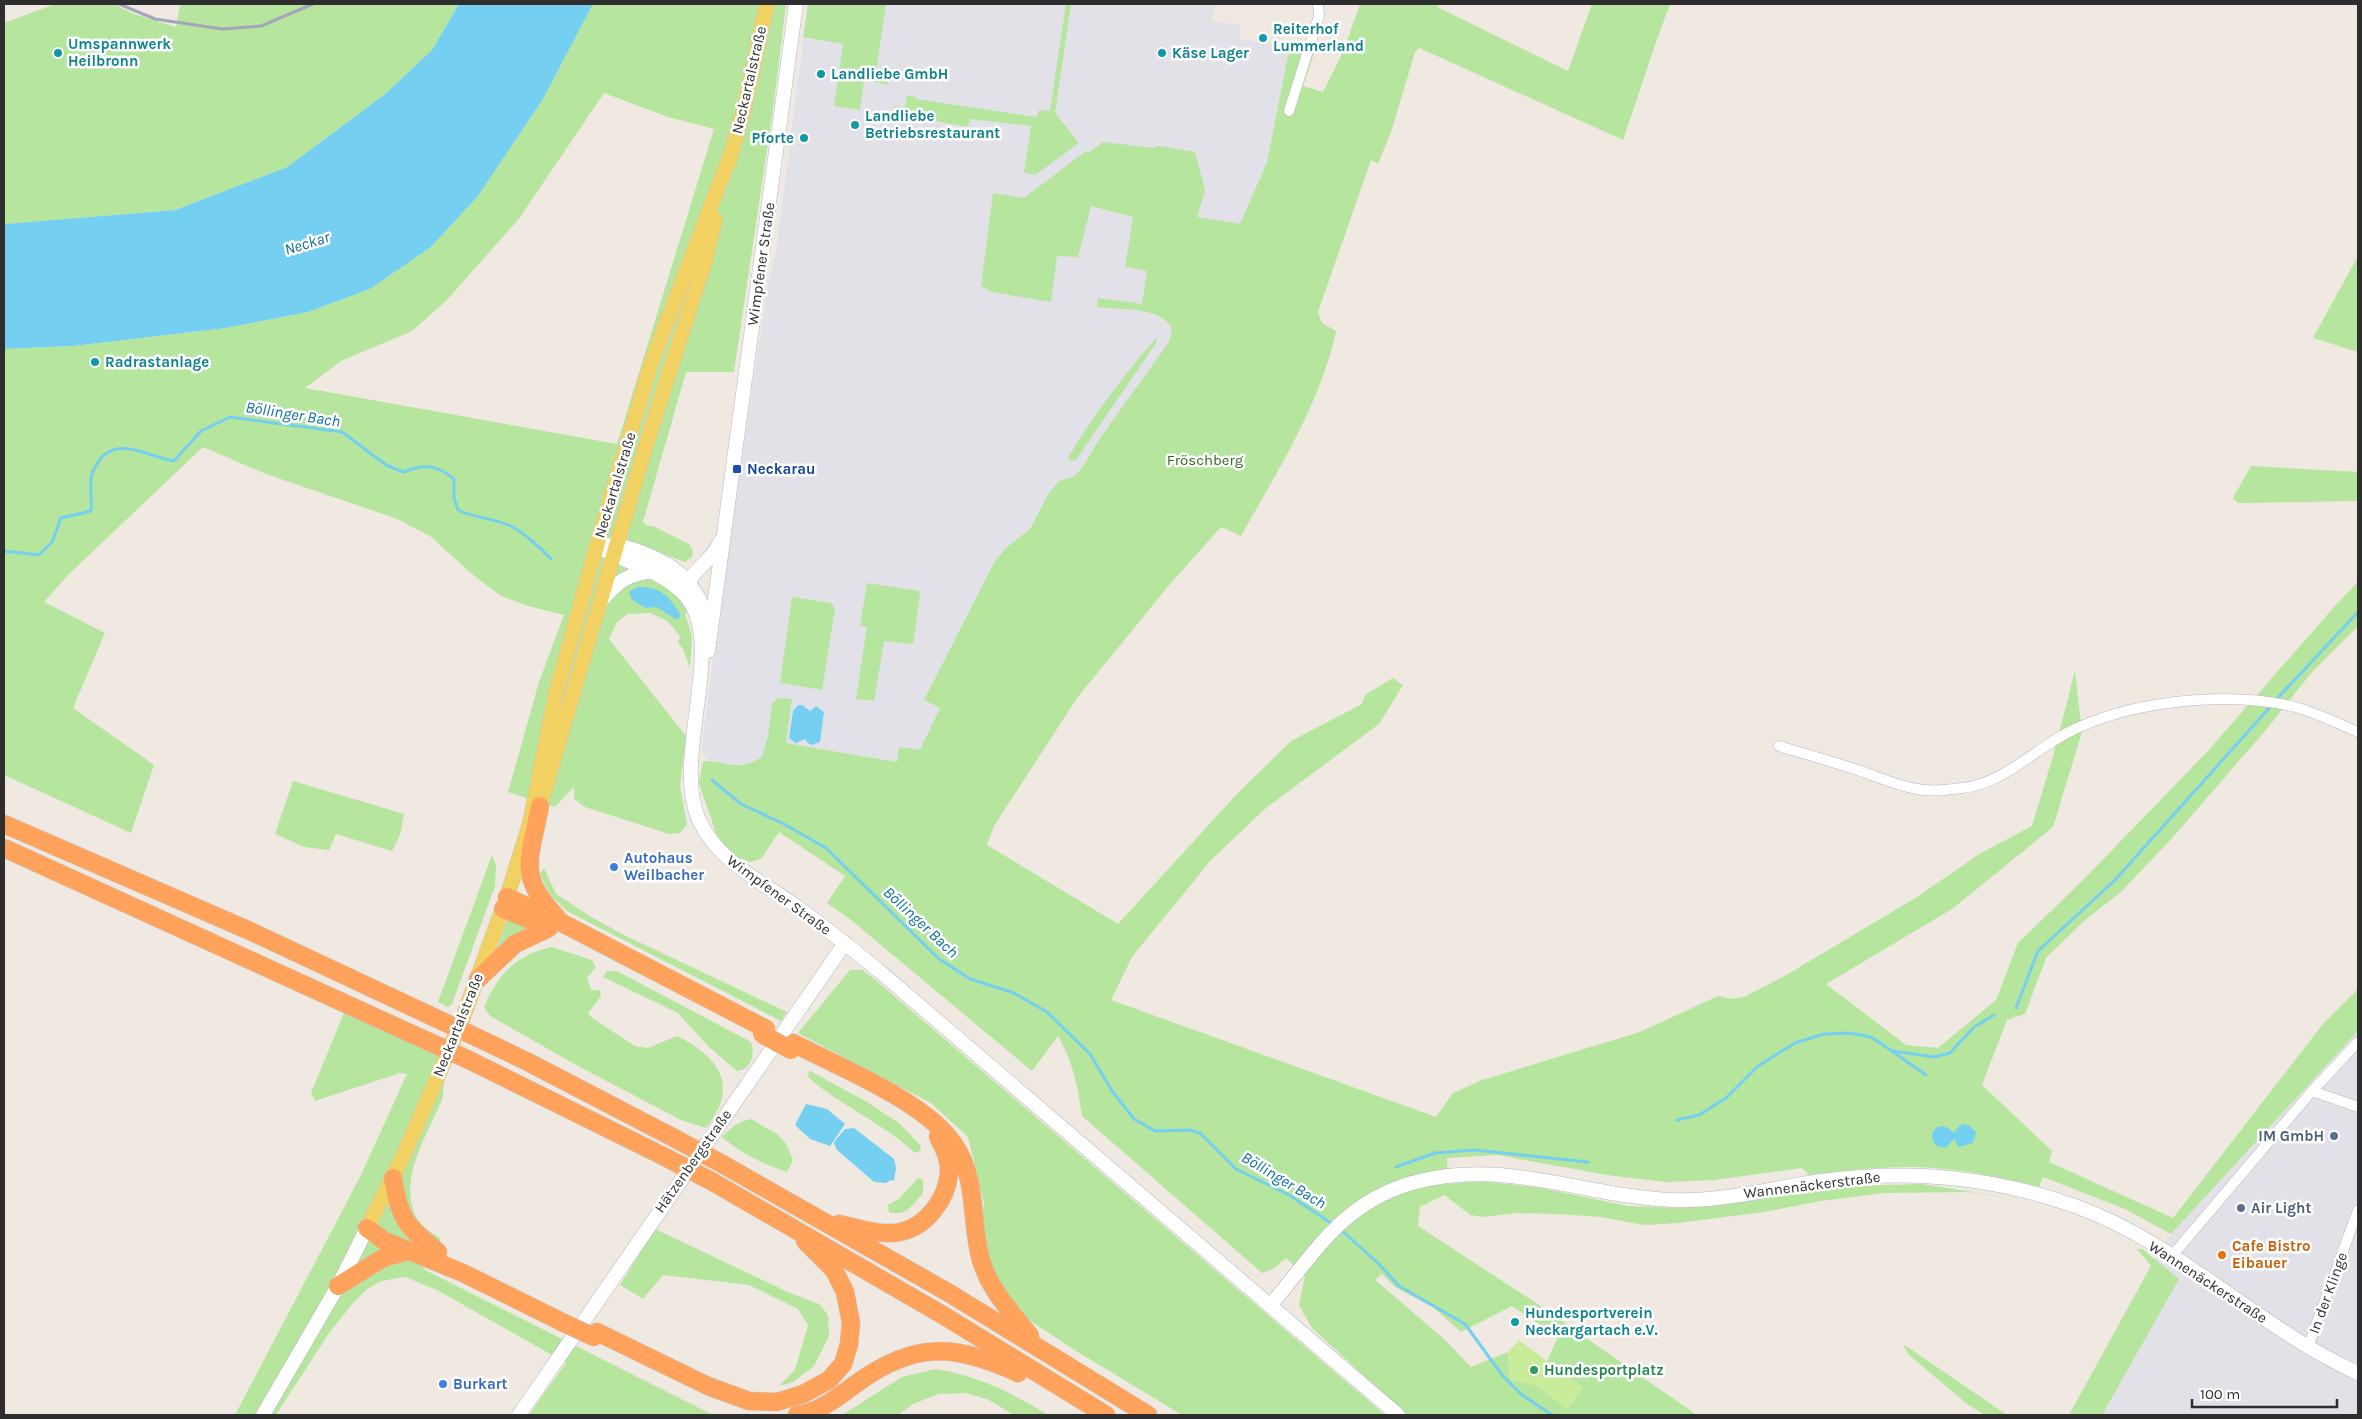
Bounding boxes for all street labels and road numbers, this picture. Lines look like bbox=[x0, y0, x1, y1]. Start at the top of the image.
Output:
street label: Neckartalstraße bbox=[728, 24, 770, 136]
street label: Wimpfener Straße bbox=[743, 201, 779, 327]
street label: Neckartalstraße bbox=[590, 430, 640, 540]
street label: Wimpfener Straße bbox=[723, 851, 835, 939]
street label: Neckartalstraße bbox=[429, 971, 487, 1079]
street label: Hätzenbergstraße bbox=[651, 1106, 735, 1216]
street label: Wannenäckerstraße bbox=[1743, 1168, 1881, 1202]
street label: Wannenäckerstraße bbox=[2145, 1237, 2271, 1327]
street label: In der Klinge bbox=[2305, 1250, 2351, 1336]

